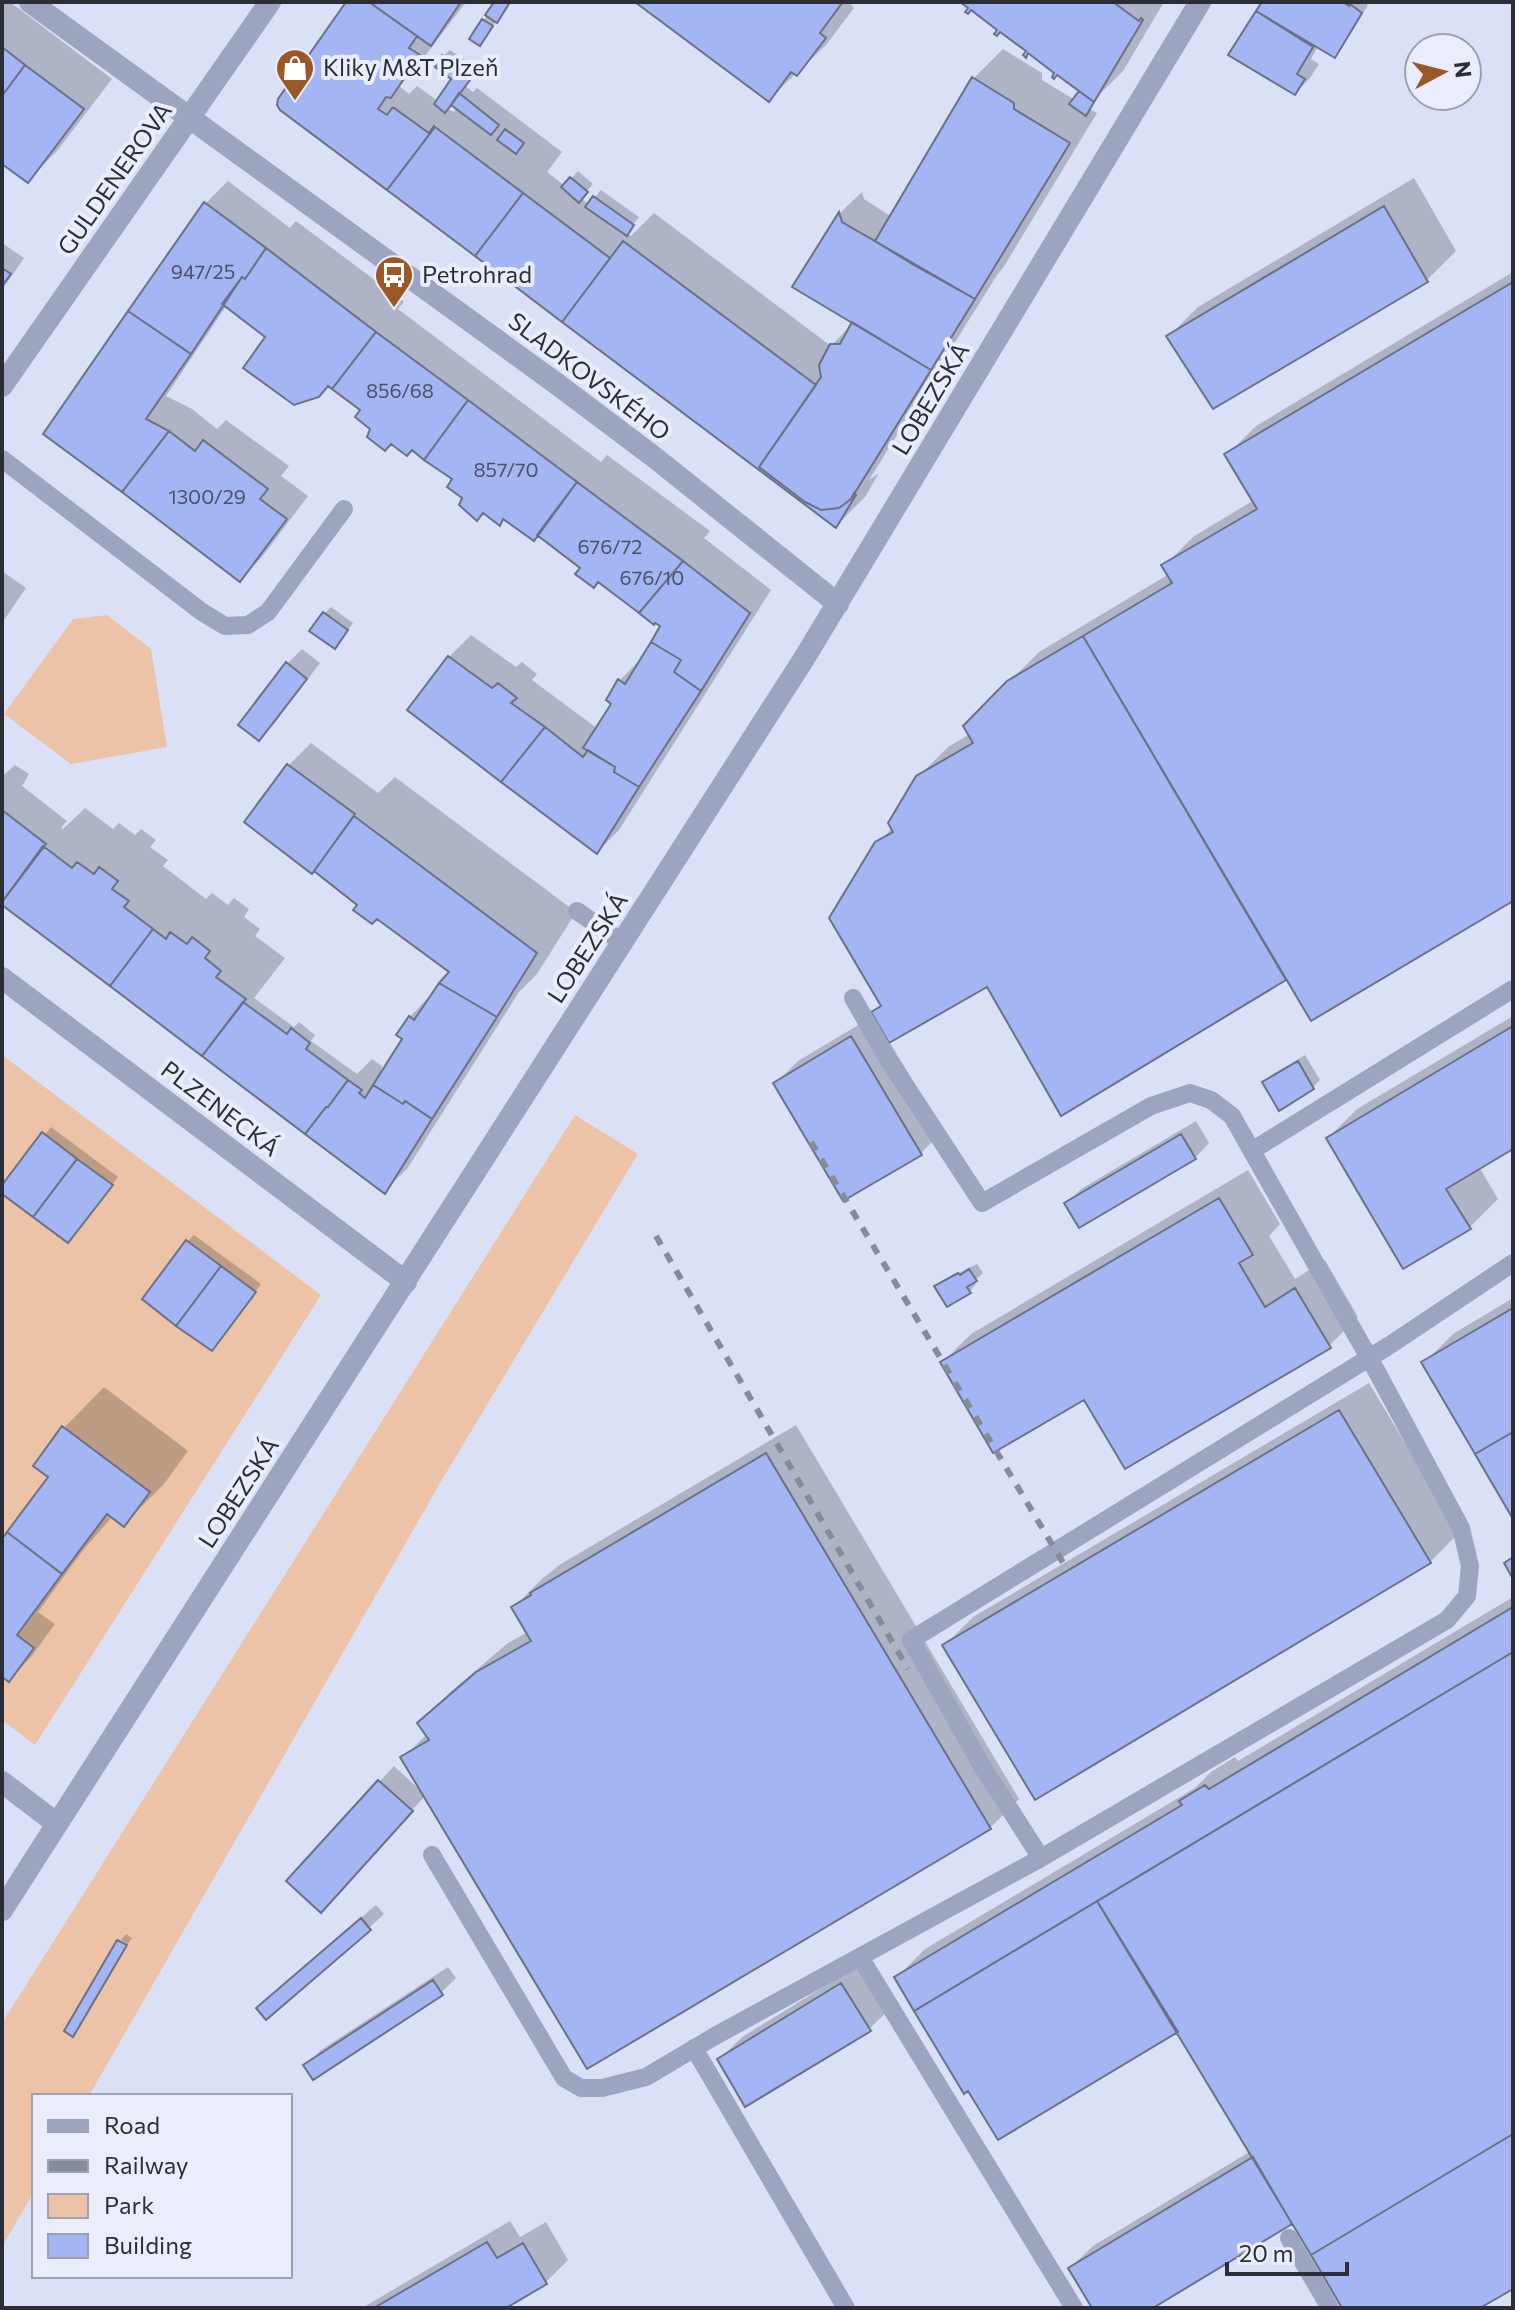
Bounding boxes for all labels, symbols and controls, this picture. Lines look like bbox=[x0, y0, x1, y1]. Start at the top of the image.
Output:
north arrow bbox=[1403, 32, 1483, 112]
shop icon: Kliky M&T Plzeň bbox=[274, 47, 316, 102]
place label: Kliky M&T Plzeň bbox=[323, 52, 499, 81]
text: N bbox=[1449, 60, 1478, 79]
street label: GULDENEROVA bbox=[50, 96, 177, 260]
bus stop icon: Petrohrad bbox=[373, 254, 415, 309]
house number: 947/25 bbox=[171, 259, 235, 283]
place label: Petrohrad bbox=[422, 259, 532, 288]
street label: SLADKOVSKÉHO bbox=[504, 306, 676, 446]
street label: LOBEZSKÁ bbox=[885, 337, 974, 459]
house number: 856/68 bbox=[366, 378, 434, 402]
house number: 857/70 bbox=[473, 457, 539, 481]
house number: 1300/29 bbox=[168, 484, 246, 508]
house number: 676/72 bbox=[578, 534, 642, 558]
house number: 676/10 bbox=[620, 565, 684, 589]
street label: LOBEZSKÁ bbox=[540, 887, 633, 1008]
street label: PLZENECKÁ bbox=[156, 1054, 286, 1162]
street label: LOBEZSKÁ bbox=[191, 1432, 284, 1553]
legend bbox=[32, 2094, 292, 2278]
text: Road bbox=[104, 2110, 160, 2139]
text: Railway bbox=[104, 2150, 189, 2179]
text: Park bbox=[104, 2190, 154, 2219]
scale bar bbox=[1227, 2226, 1347, 2276]
text: Building bbox=[104, 2230, 192, 2259]
text: 20 m bbox=[1239, 2238, 1293, 2267]

